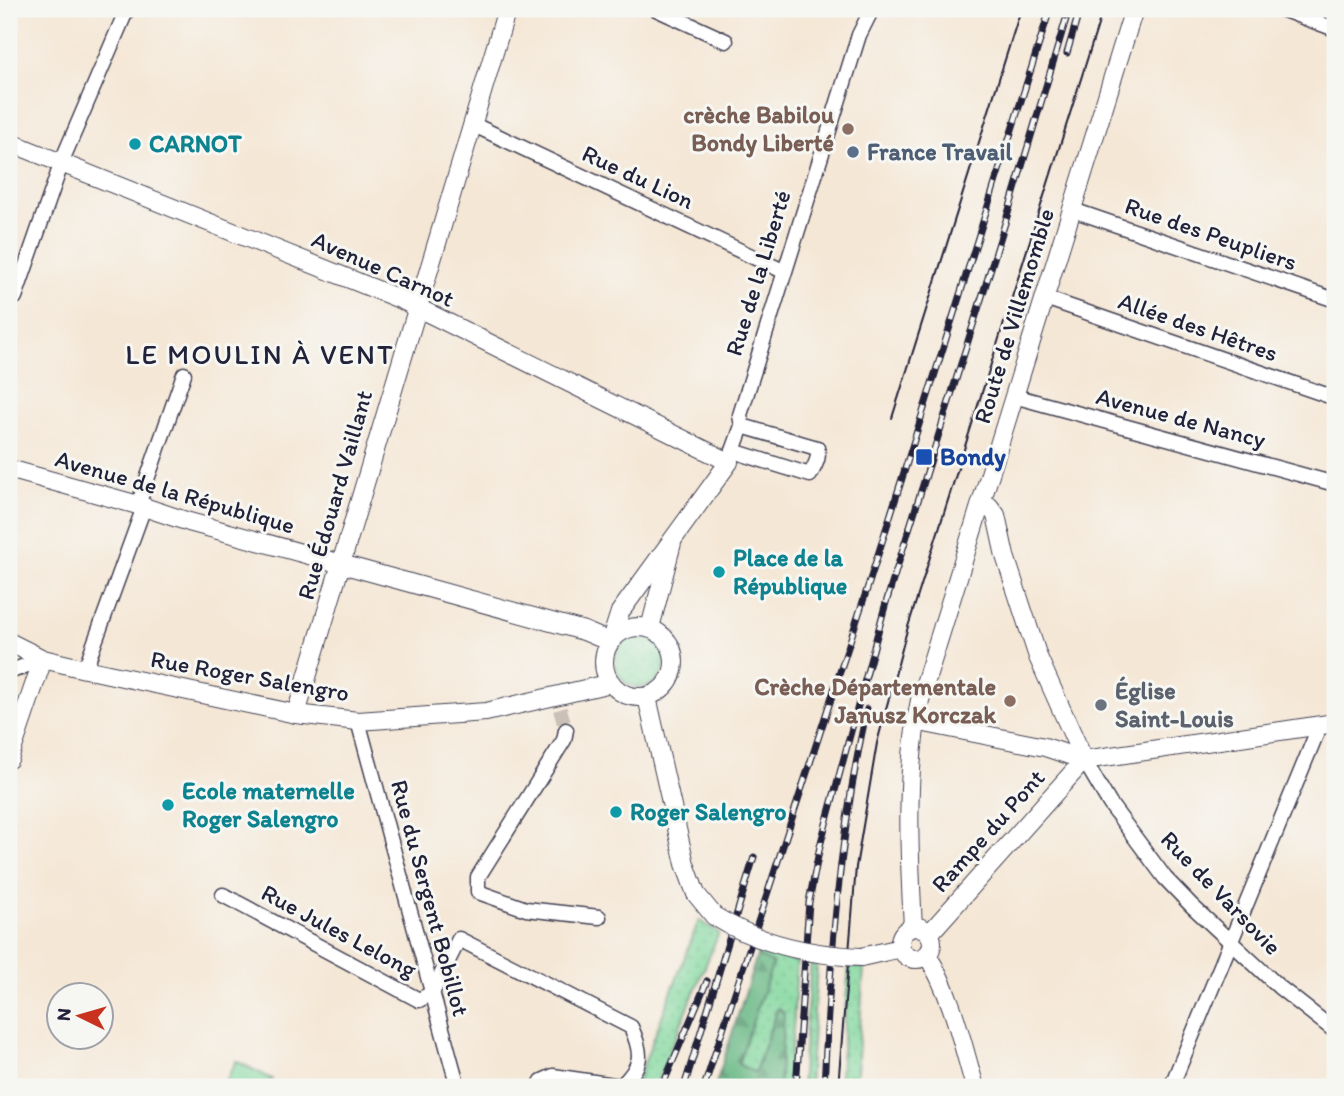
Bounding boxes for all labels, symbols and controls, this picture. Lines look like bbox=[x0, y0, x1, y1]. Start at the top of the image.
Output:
place label: crèche Babilou Bondy Liberté bbox=[683, 100, 835, 158]
marker: crèche Babilou Bondy Liberté bbox=[840, 121, 856, 137]
place label: CARNOT bbox=[149, 129, 242, 158]
marker: CARNOT bbox=[127, 136, 143, 152]
place label: France Travail bbox=[867, 137, 1012, 166]
street label: Rue du Lion bbox=[578, 138, 699, 215]
marker: France Travail bbox=[845, 144, 861, 160]
street label: Rue de la Liberté bbox=[719, 186, 797, 359]
street label: Rue des Peupliers bbox=[1121, 191, 1301, 277]
street label: Route de Villemomble bbox=[967, 205, 1060, 427]
street label: Avenue Carnot bbox=[308, 224, 459, 313]
street label: Allée des Hêtres bbox=[1115, 286, 1282, 367]
district label: LE MOULIN À VENT bbox=[125, 337, 395, 371]
street label: Avenue de Nancy bbox=[1093, 381, 1270, 454]
street label: Rue Édouard Vaillant bbox=[291, 387, 378, 603]
place label: Bondy bbox=[940, 442, 1006, 472]
street label: Avenue de la République bbox=[52, 443, 298, 540]
marker: Bondy bbox=[914, 447, 934, 467]
place label: Place de la République bbox=[733, 543, 847, 601]
marker: Place de la République bbox=[711, 564, 727, 580]
street label: Rue Roger Salengro bbox=[149, 644, 352, 707]
place label: Crèche Départementale Janusz Korczak bbox=[754, 672, 997, 729]
place label: Église Saint-Louis bbox=[1115, 676, 1234, 733]
marker: Crèche Départementale Janusz Korczak bbox=[1002, 693, 1018, 709]
marker: Église Saint-Louis bbox=[1093, 697, 1109, 713]
street label: Rampe du Pont bbox=[925, 763, 1050, 898]
place label: Ecole maternelle Roger Salengro bbox=[182, 776, 355, 834]
street label: Rue du Sergent Bobillot bbox=[385, 777, 476, 1019]
marker: Ecole maternelle Roger Salengro bbox=[160, 797, 176, 813]
place label: Roger Salengro bbox=[630, 797, 786, 827]
marker: Roger Salengro bbox=[608, 804, 624, 820]
street label: Rue de Varsovie bbox=[1155, 825, 1288, 961]
street label: Rue Jules Lelong bbox=[257, 877, 422, 984]
north arrow bbox=[46, 981, 116, 1050]
text: N bbox=[52, 1007, 76, 1022]

